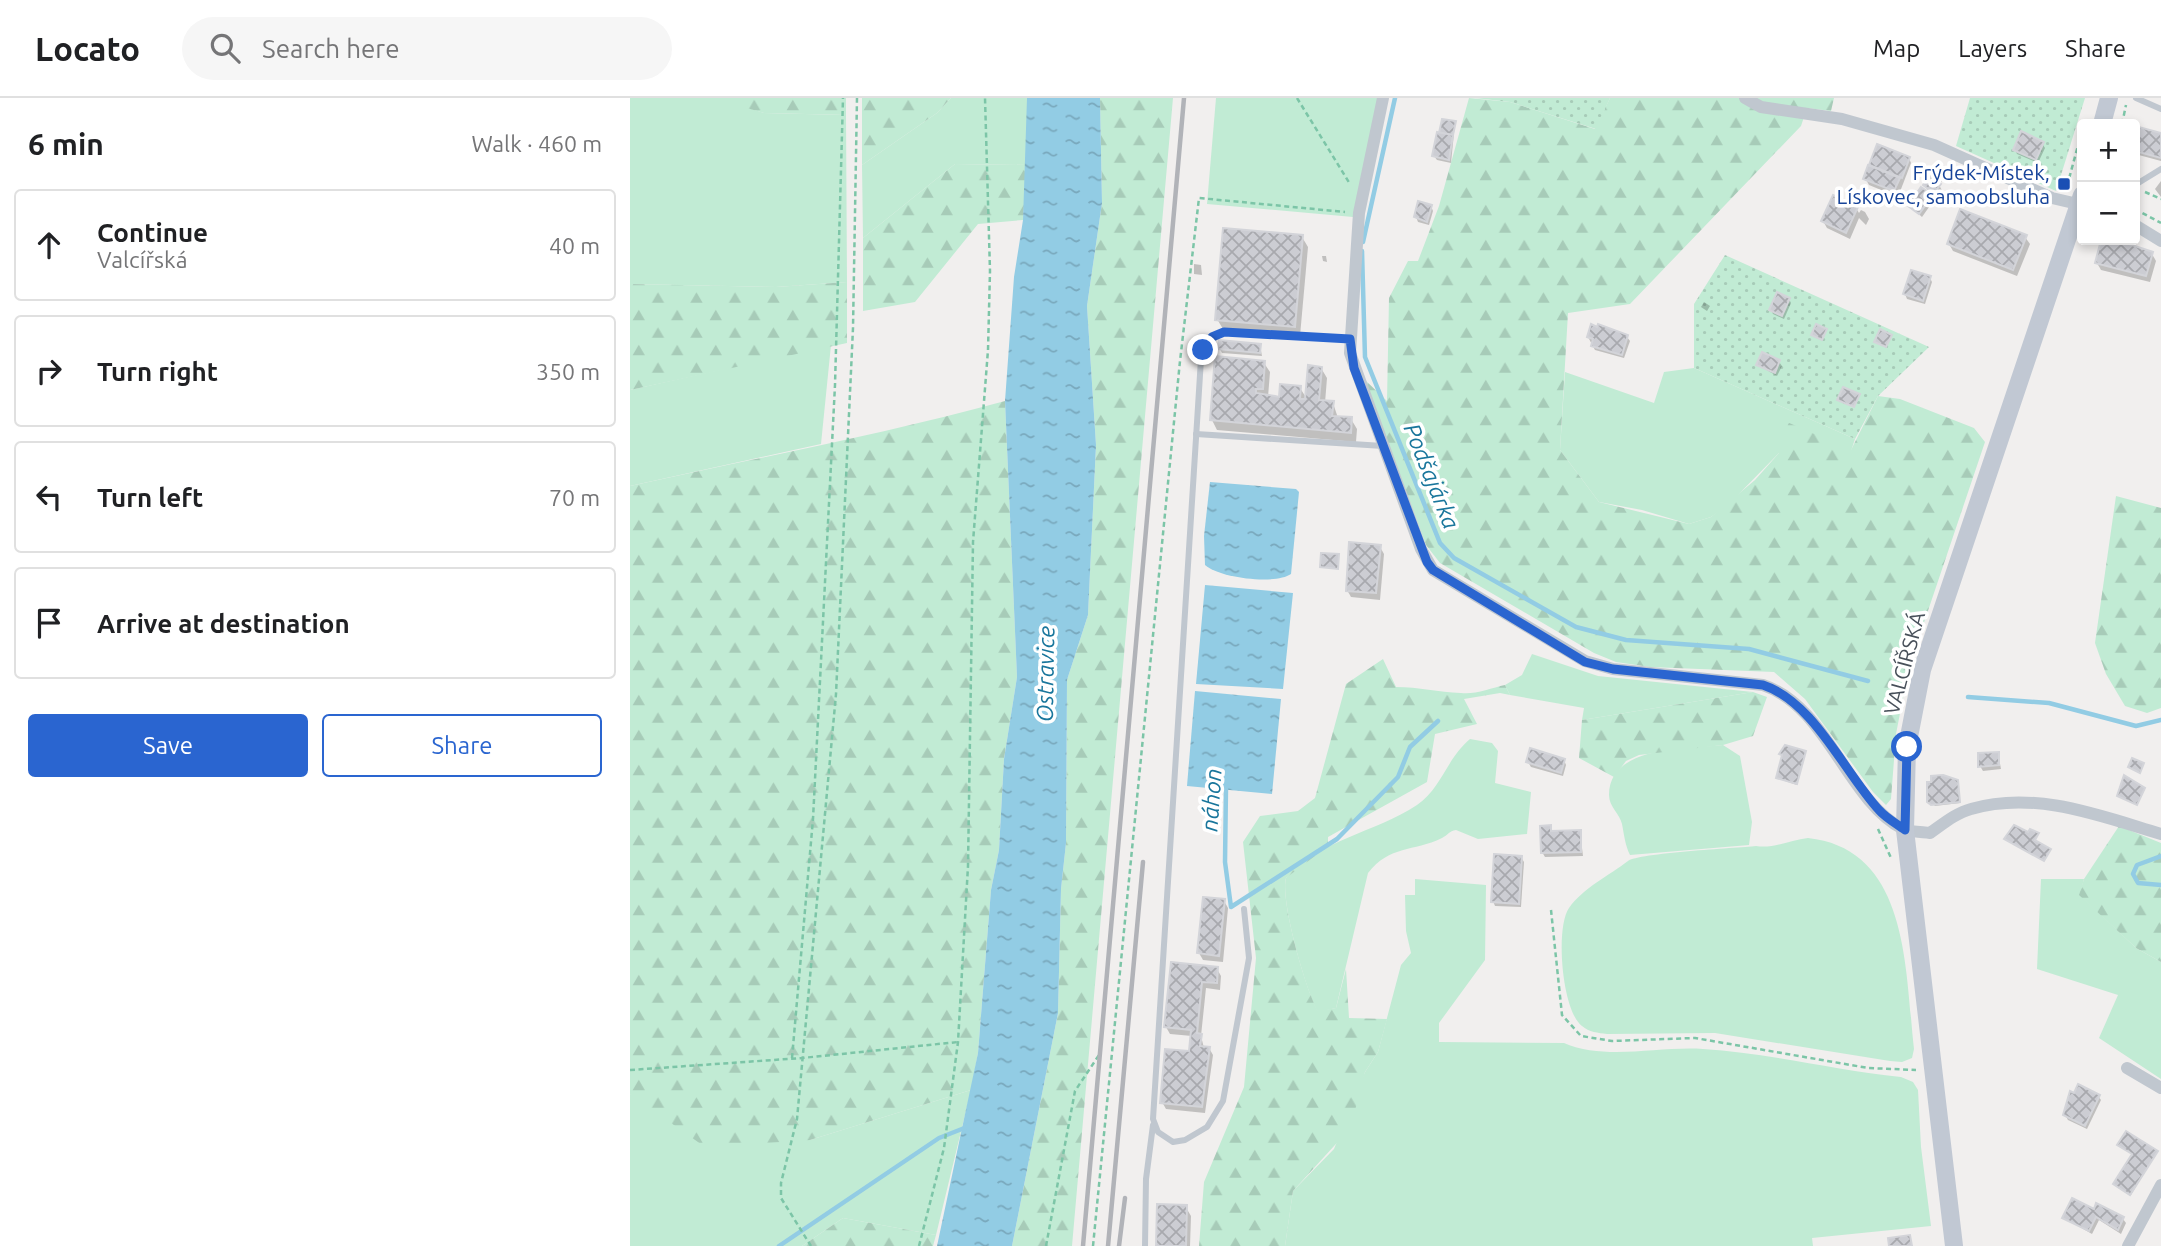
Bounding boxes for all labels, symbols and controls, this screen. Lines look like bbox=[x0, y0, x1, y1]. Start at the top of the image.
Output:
search box bbox=[182, 17, 672, 80]
icon: search bbox=[206, 29, 244, 67]
text: Locato bbox=[35, 30, 140, 67]
text: Search here bbox=[262, 34, 400, 63]
text: Map bbox=[1873, 35, 1920, 62]
text: Layers bbox=[1958, 35, 2027, 62]
text: Share bbox=[2065, 35, 2126, 62]
map controls bbox=[2077, 119, 2140, 245]
button: + bbox=[2077, 119, 2140, 182]
text: 6 min bbox=[28, 127, 104, 161]
text: Walk · 460 m bbox=[471, 131, 602, 156]
place label: Frýdek-Místek, Lískovec, samoobsluha bbox=[1837, 160, 2050, 208]
marker: Frýdek-Místek, Lískovec, samoobsluha bbox=[2056, 176, 2072, 192]
button: − bbox=[2077, 182, 2140, 245]
text: Continue bbox=[97, 218, 208, 247]
icon: ahead bbox=[30, 226, 68, 264]
text: 40 m bbox=[549, 233, 600, 258]
text: Valcířská bbox=[97, 247, 187, 272]
route end bbox=[1187, 334, 1218, 365]
icon: right bbox=[30, 352, 68, 390]
text: Turn right bbox=[97, 357, 218, 386]
text: 350 m bbox=[536, 359, 600, 384]
water label: Podšajárka bbox=[1400, 420, 1464, 532]
icon: left bbox=[30, 478, 68, 516]
text: Turn left bbox=[97, 483, 203, 512]
text: 70 m bbox=[549, 485, 600, 510]
icon: arrive bbox=[30, 604, 68, 642]
text: Arrive at destination bbox=[97, 609, 350, 638]
street label: VALCÍŘSKÁ bbox=[1879, 609, 1929, 717]
water label: Ostravice bbox=[1032, 625, 1058, 722]
button: Save bbox=[28, 714, 308, 777]
button: Share bbox=[322, 714, 602, 777]
route start bbox=[1891, 731, 1922, 762]
water label: náhon bbox=[1196, 768, 1226, 832]

